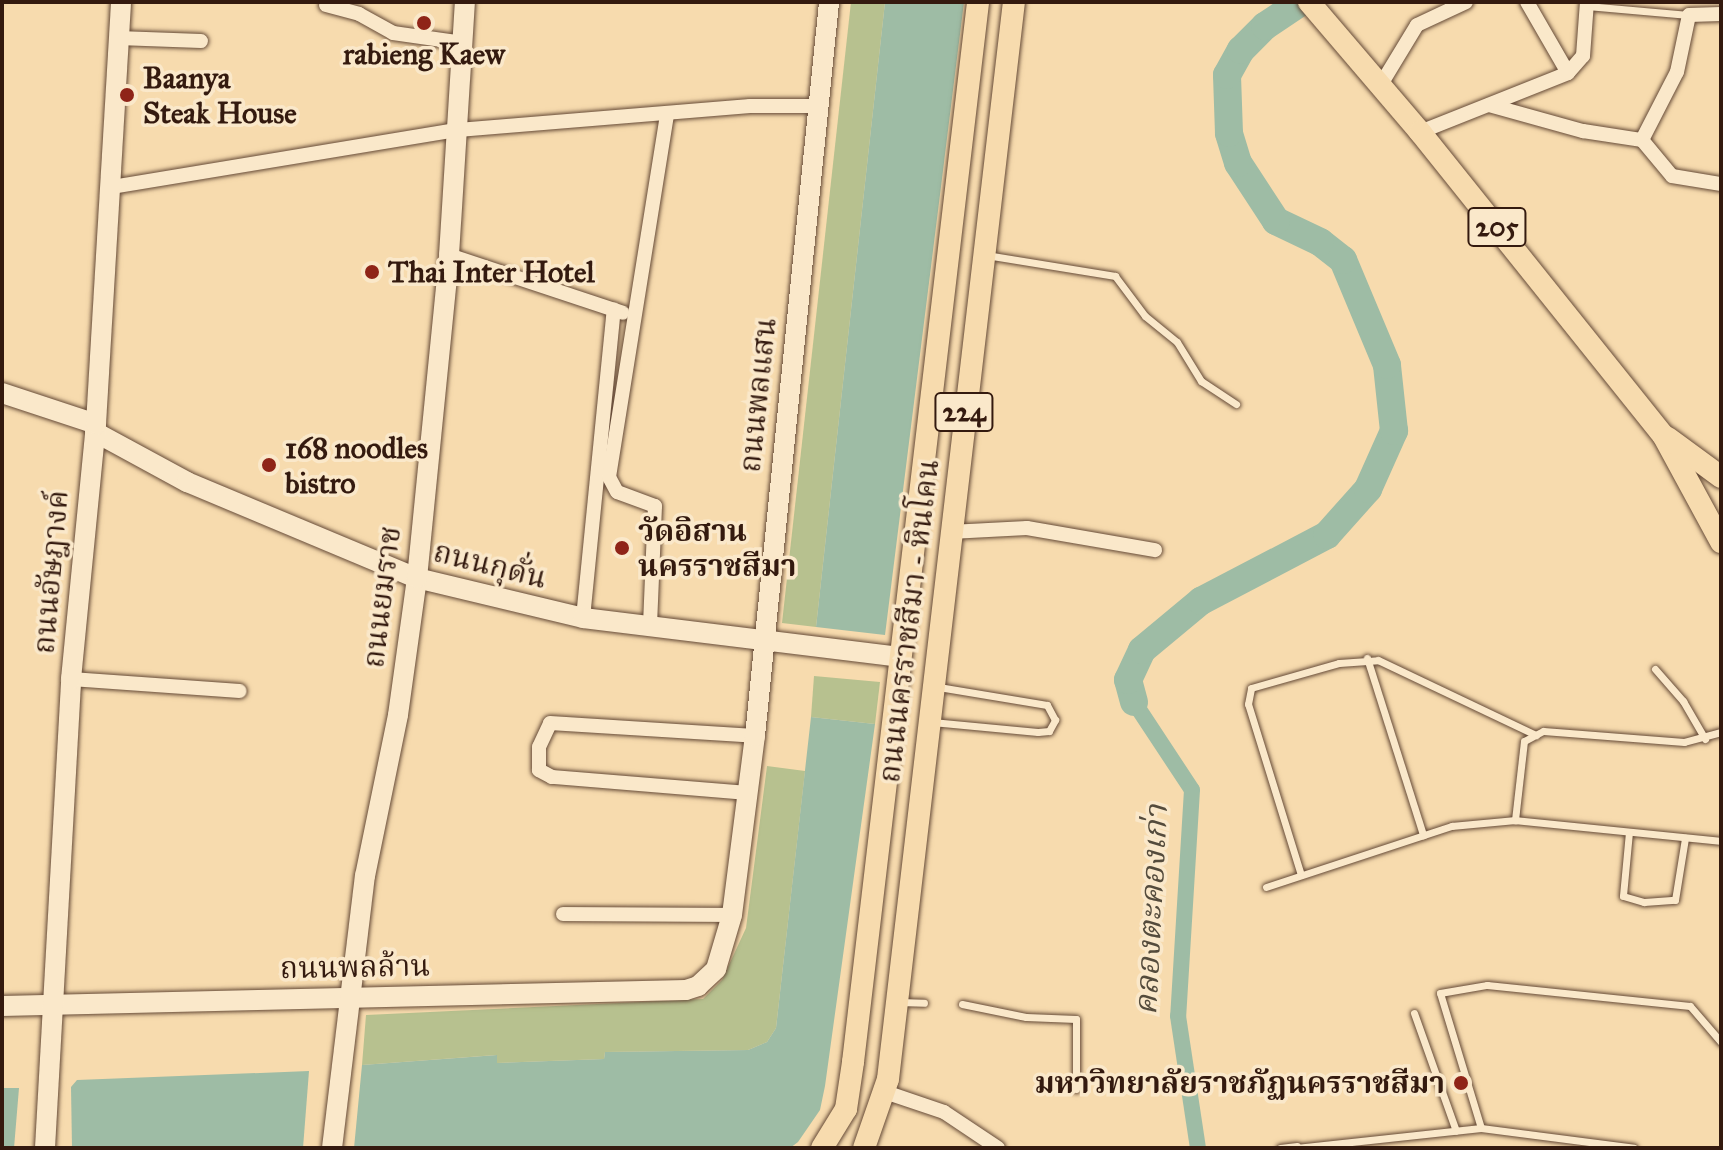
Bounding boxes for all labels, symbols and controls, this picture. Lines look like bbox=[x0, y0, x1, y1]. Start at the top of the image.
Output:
marker: rabieng Kaew bbox=[415, 14, 433, 32]
place label: rabieng Kaew bbox=[343, 36, 505, 72]
place label: Baanya Steak House bbox=[143, 60, 297, 130]
marker: Baanya Steak House bbox=[118, 86, 136, 104]
road number: 205 bbox=[1467, 203, 1527, 251]
place label: Thai Inter Hotel bbox=[388, 254, 595, 290]
marker: Thai Inter Hotel bbox=[363, 263, 381, 281]
street label: ถนนพลแสน bbox=[732, 316, 784, 474]
road number: 224 bbox=[934, 388, 994, 436]
place label: 168 noodles bistro bbox=[285, 430, 428, 500]
marker: 168 noodles bistro bbox=[260, 456, 278, 474]
street label: ถนนนครราชสีมา - หินโคน bbox=[871, 457, 947, 785]
street label: ถนนอัษฎางค์ bbox=[26, 489, 76, 655]
place label: วัดอิสาน นครราชสีมา bbox=[638, 513, 796, 584]
street label: ถนนยมราช bbox=[355, 524, 409, 670]
street label: ถนนกุดั่น bbox=[430, 534, 550, 596]
marker: วัดอิสาน นครราชสีมา bbox=[613, 539, 631, 557]
water label: คลองตะคองเก่า bbox=[1127, 804, 1177, 1016]
street label: ถนนพลล้าน bbox=[280, 948, 430, 986]
place label: มหาวิทยาลัยราชภัฏนครราชสีมา bbox=[1035, 1065, 1445, 1101]
marker: มหาวิทยาลัยราชภัฏนครราชสีมา bbox=[1452, 1074, 1470, 1092]

